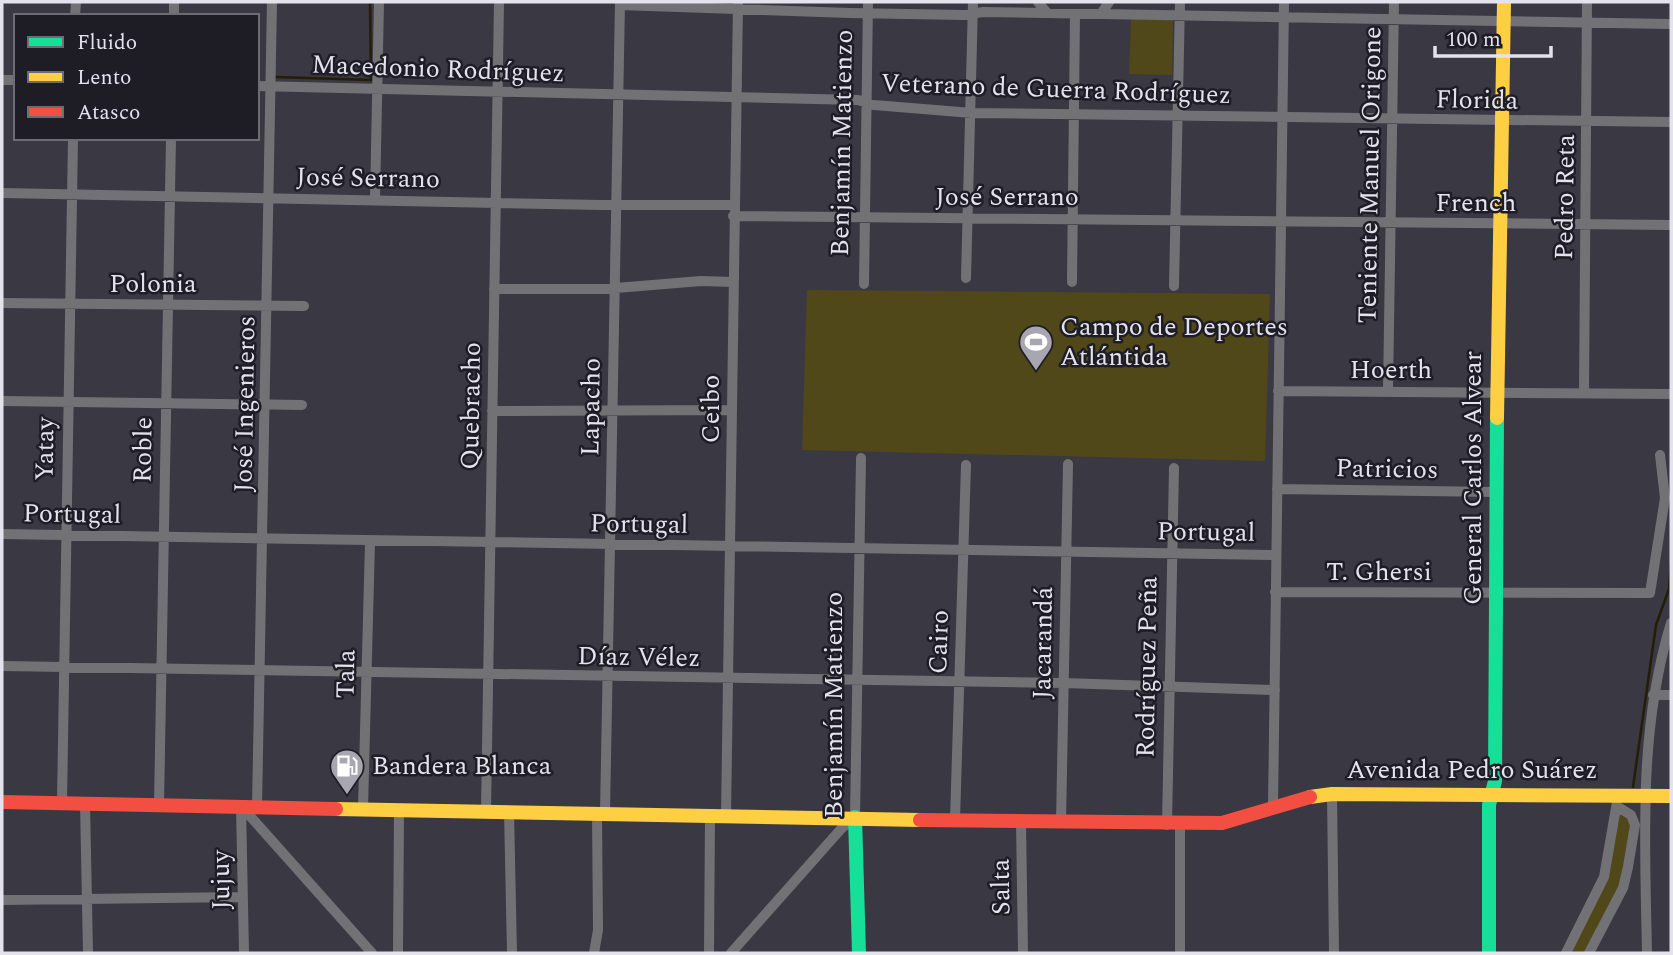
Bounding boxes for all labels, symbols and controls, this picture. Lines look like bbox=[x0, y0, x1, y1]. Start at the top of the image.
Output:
legend bbox=[14, 14, 259, 140]
scale bar bbox=[1435, 14, 1550, 58]
text: 100 m bbox=[1446, 24, 1501, 56]
street label: Teniente Manuel Origone bbox=[1347, 26, 1393, 324]
text: Fluido bbox=[77, 27, 137, 59]
street label: Benjamín Matienzo bbox=[820, 29, 864, 257]
street label: Macedonio Rodríguez bbox=[311, 45, 565, 93]
text: Lento bbox=[77, 62, 131, 94]
street label: Veterano de Guerra Rodríguez bbox=[880, 63, 1232, 115]
street label: Florida bbox=[1435, 79, 1519, 121]
text: Atasco bbox=[77, 97, 140, 129]
street label: Pedro Reta bbox=[1544, 134, 1586, 260]
street label: José Serrano bbox=[296, 157, 440, 199]
street label: José Serrano bbox=[935, 177, 1079, 217]
street label: French bbox=[1436, 183, 1516, 223]
street label: Polonia bbox=[109, 264, 197, 304]
place label: Campo de Deportes Atlántida bbox=[1060, 307, 1288, 377]
street label: José Ingenieros bbox=[223, 315, 267, 493]
sports icon: Campo de Deportes Atlántida bbox=[1017, 323, 1055, 372]
street label: Quebracho bbox=[450, 342, 492, 470]
street label: Hoerth bbox=[1350, 350, 1432, 390]
street label: General Carlos Alvear bbox=[1453, 351, 1493, 605]
street label: Lapacho bbox=[570, 357, 612, 457]
street label: Ceibo bbox=[691, 375, 731, 443]
street label: Yatay bbox=[24, 415, 66, 481]
street label: Roble bbox=[122, 417, 164, 483]
street label: Patricios bbox=[1335, 448, 1439, 490]
street label: Portugal bbox=[22, 493, 122, 535]
street label: Portugal bbox=[589, 503, 689, 545]
street label: Portugal bbox=[1156, 511, 1256, 553]
street label: T. Ghersi bbox=[1326, 552, 1432, 592]
street label: Rodríguez Peña bbox=[1125, 576, 1169, 758]
street label: Jacarandá bbox=[1022, 586, 1064, 700]
street label: Benjamín Matienzo bbox=[814, 592, 854, 818]
street label: Cairo bbox=[918, 609, 960, 675]
street label: Díaz Vélez bbox=[577, 636, 701, 678]
street label: Tala bbox=[326, 649, 366, 699]
place label: Bandera Blanca bbox=[372, 746, 552, 786]
fuel station icon: Bandera Blanca bbox=[328, 747, 366, 796]
street label: Avenida Pedro Suárez bbox=[1346, 750, 1598, 790]
street label: Jujuy bbox=[200, 848, 242, 910]
street label: Salta bbox=[981, 858, 1021, 916]

